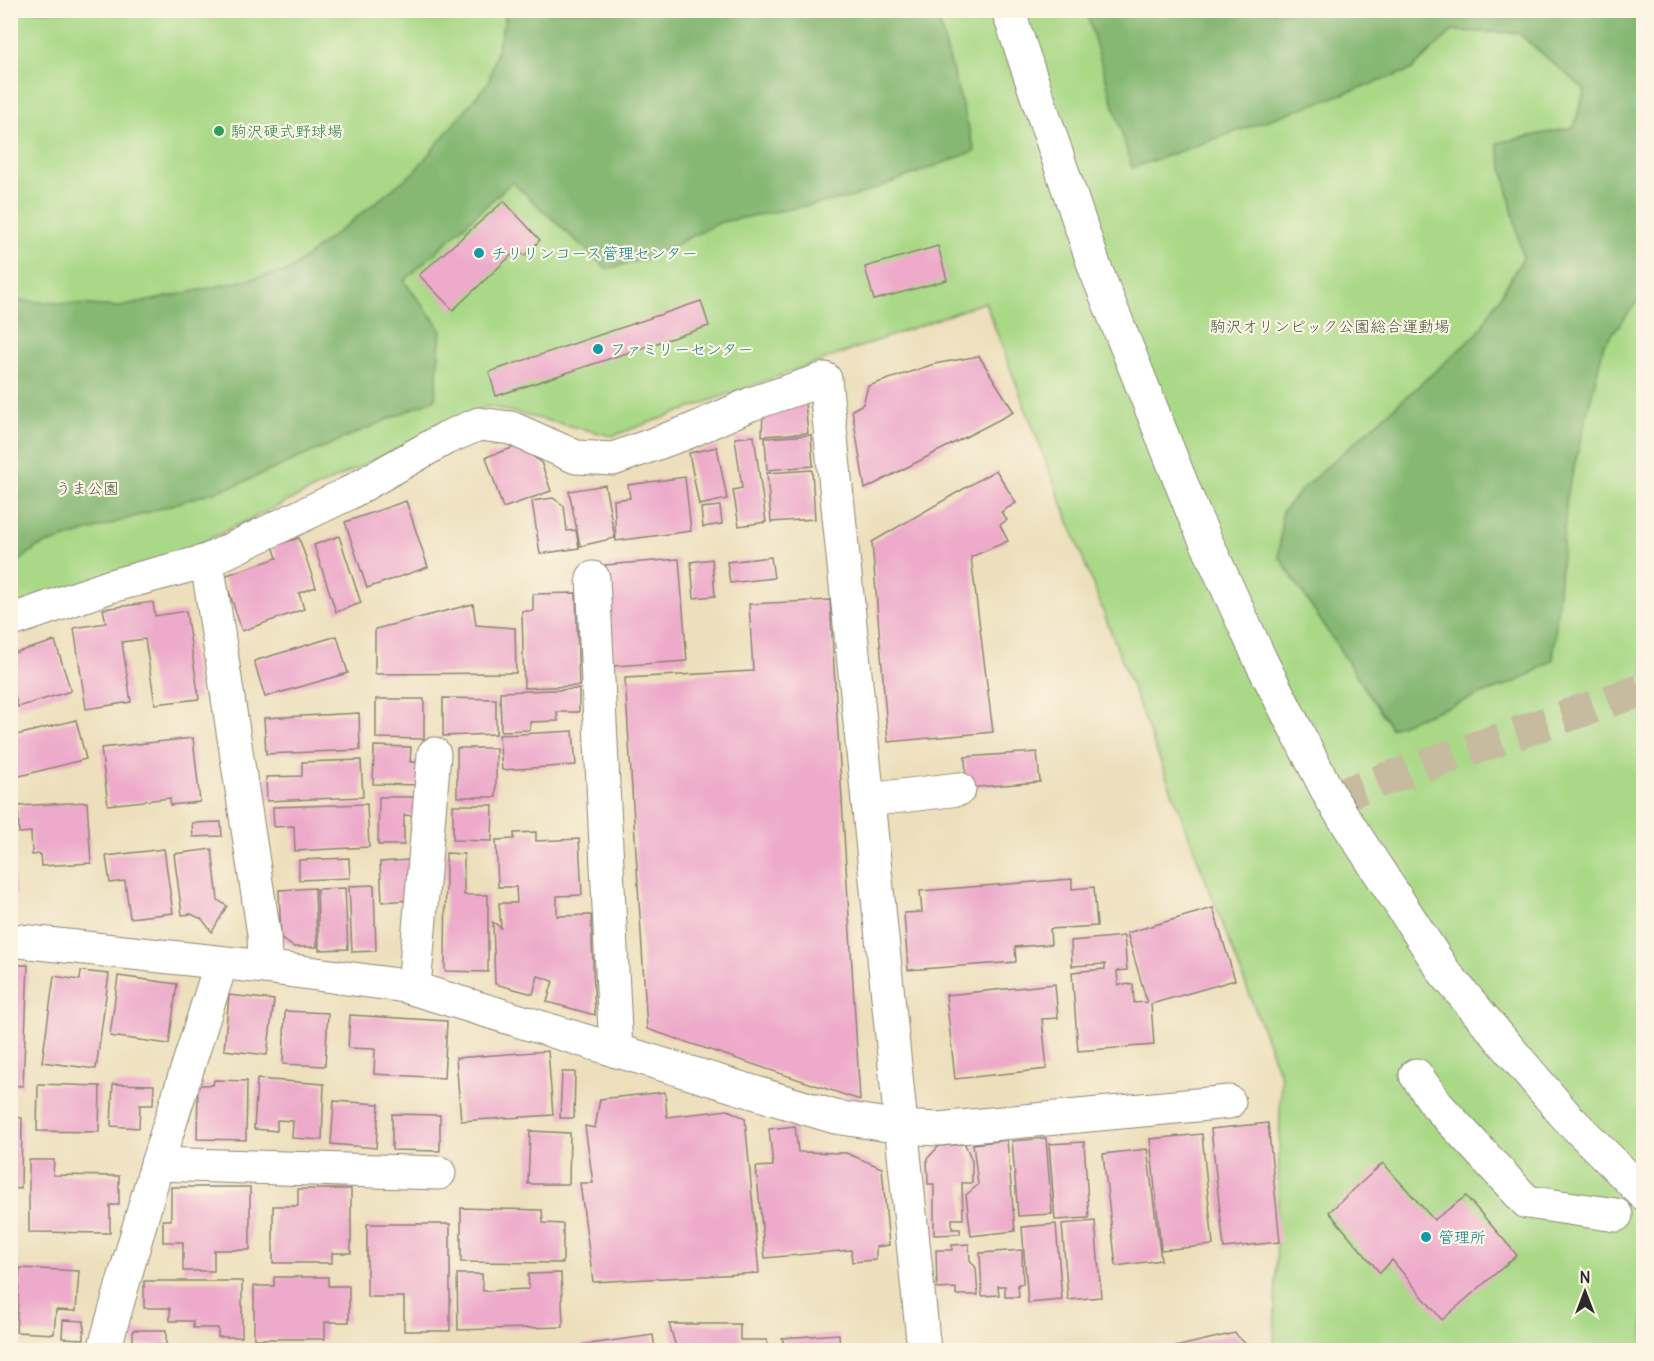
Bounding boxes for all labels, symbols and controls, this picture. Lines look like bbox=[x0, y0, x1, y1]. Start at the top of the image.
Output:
place label: 駒沢硬式野球場 bbox=[231, 121, 343, 141]
marker: 駒沢硬式野球場 bbox=[212, 124, 226, 138]
place label: チリリンコース管理センター bbox=[491, 243, 697, 263]
marker: チリリンコース管理センター bbox=[472, 246, 486, 260]
park label: 駒沢オリンピック公園総合運動場 bbox=[1210, 316, 1450, 336]
place label: ファミリーセンター bbox=[610, 339, 753, 359]
marker: ファミリーセンター bbox=[591, 342, 605, 356]
park label: うま公園 bbox=[55, 478, 119, 498]
place label: 管理所 bbox=[1438, 1227, 1486, 1247]
marker: 管理所 bbox=[1419, 1230, 1433, 1244]
north arrow bbox=[1555, 1262, 1615, 1322]
text: N bbox=[1579, 1267, 1591, 1287]

